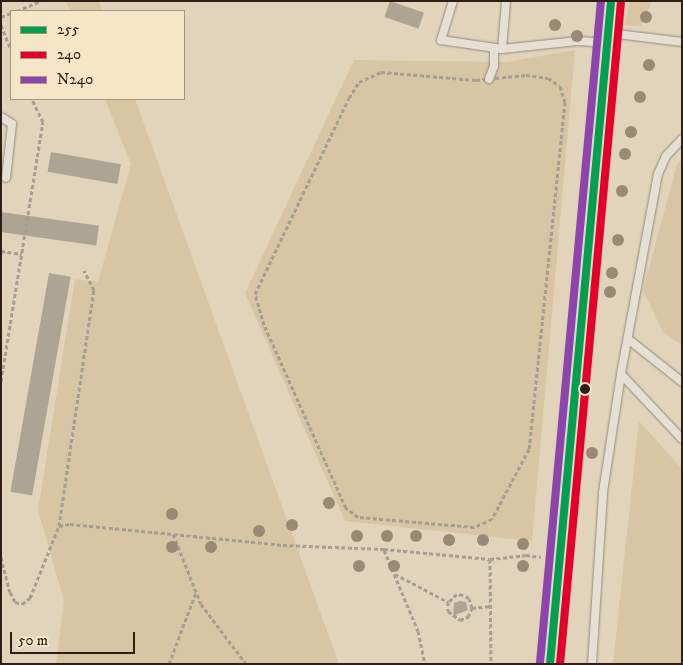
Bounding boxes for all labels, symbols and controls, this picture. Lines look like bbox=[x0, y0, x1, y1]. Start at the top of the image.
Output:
legend bbox=[10, 10, 185, 100]
text: 255 bbox=[57, 20, 79, 39]
text: 240 bbox=[57, 45, 81, 64]
text: N240 bbox=[57, 70, 93, 89]
unlabelled marker bbox=[580, 384, 590, 394]
scale bar bbox=[12, 622, 138, 654]
text: 50 m bbox=[18, 631, 48, 650]

